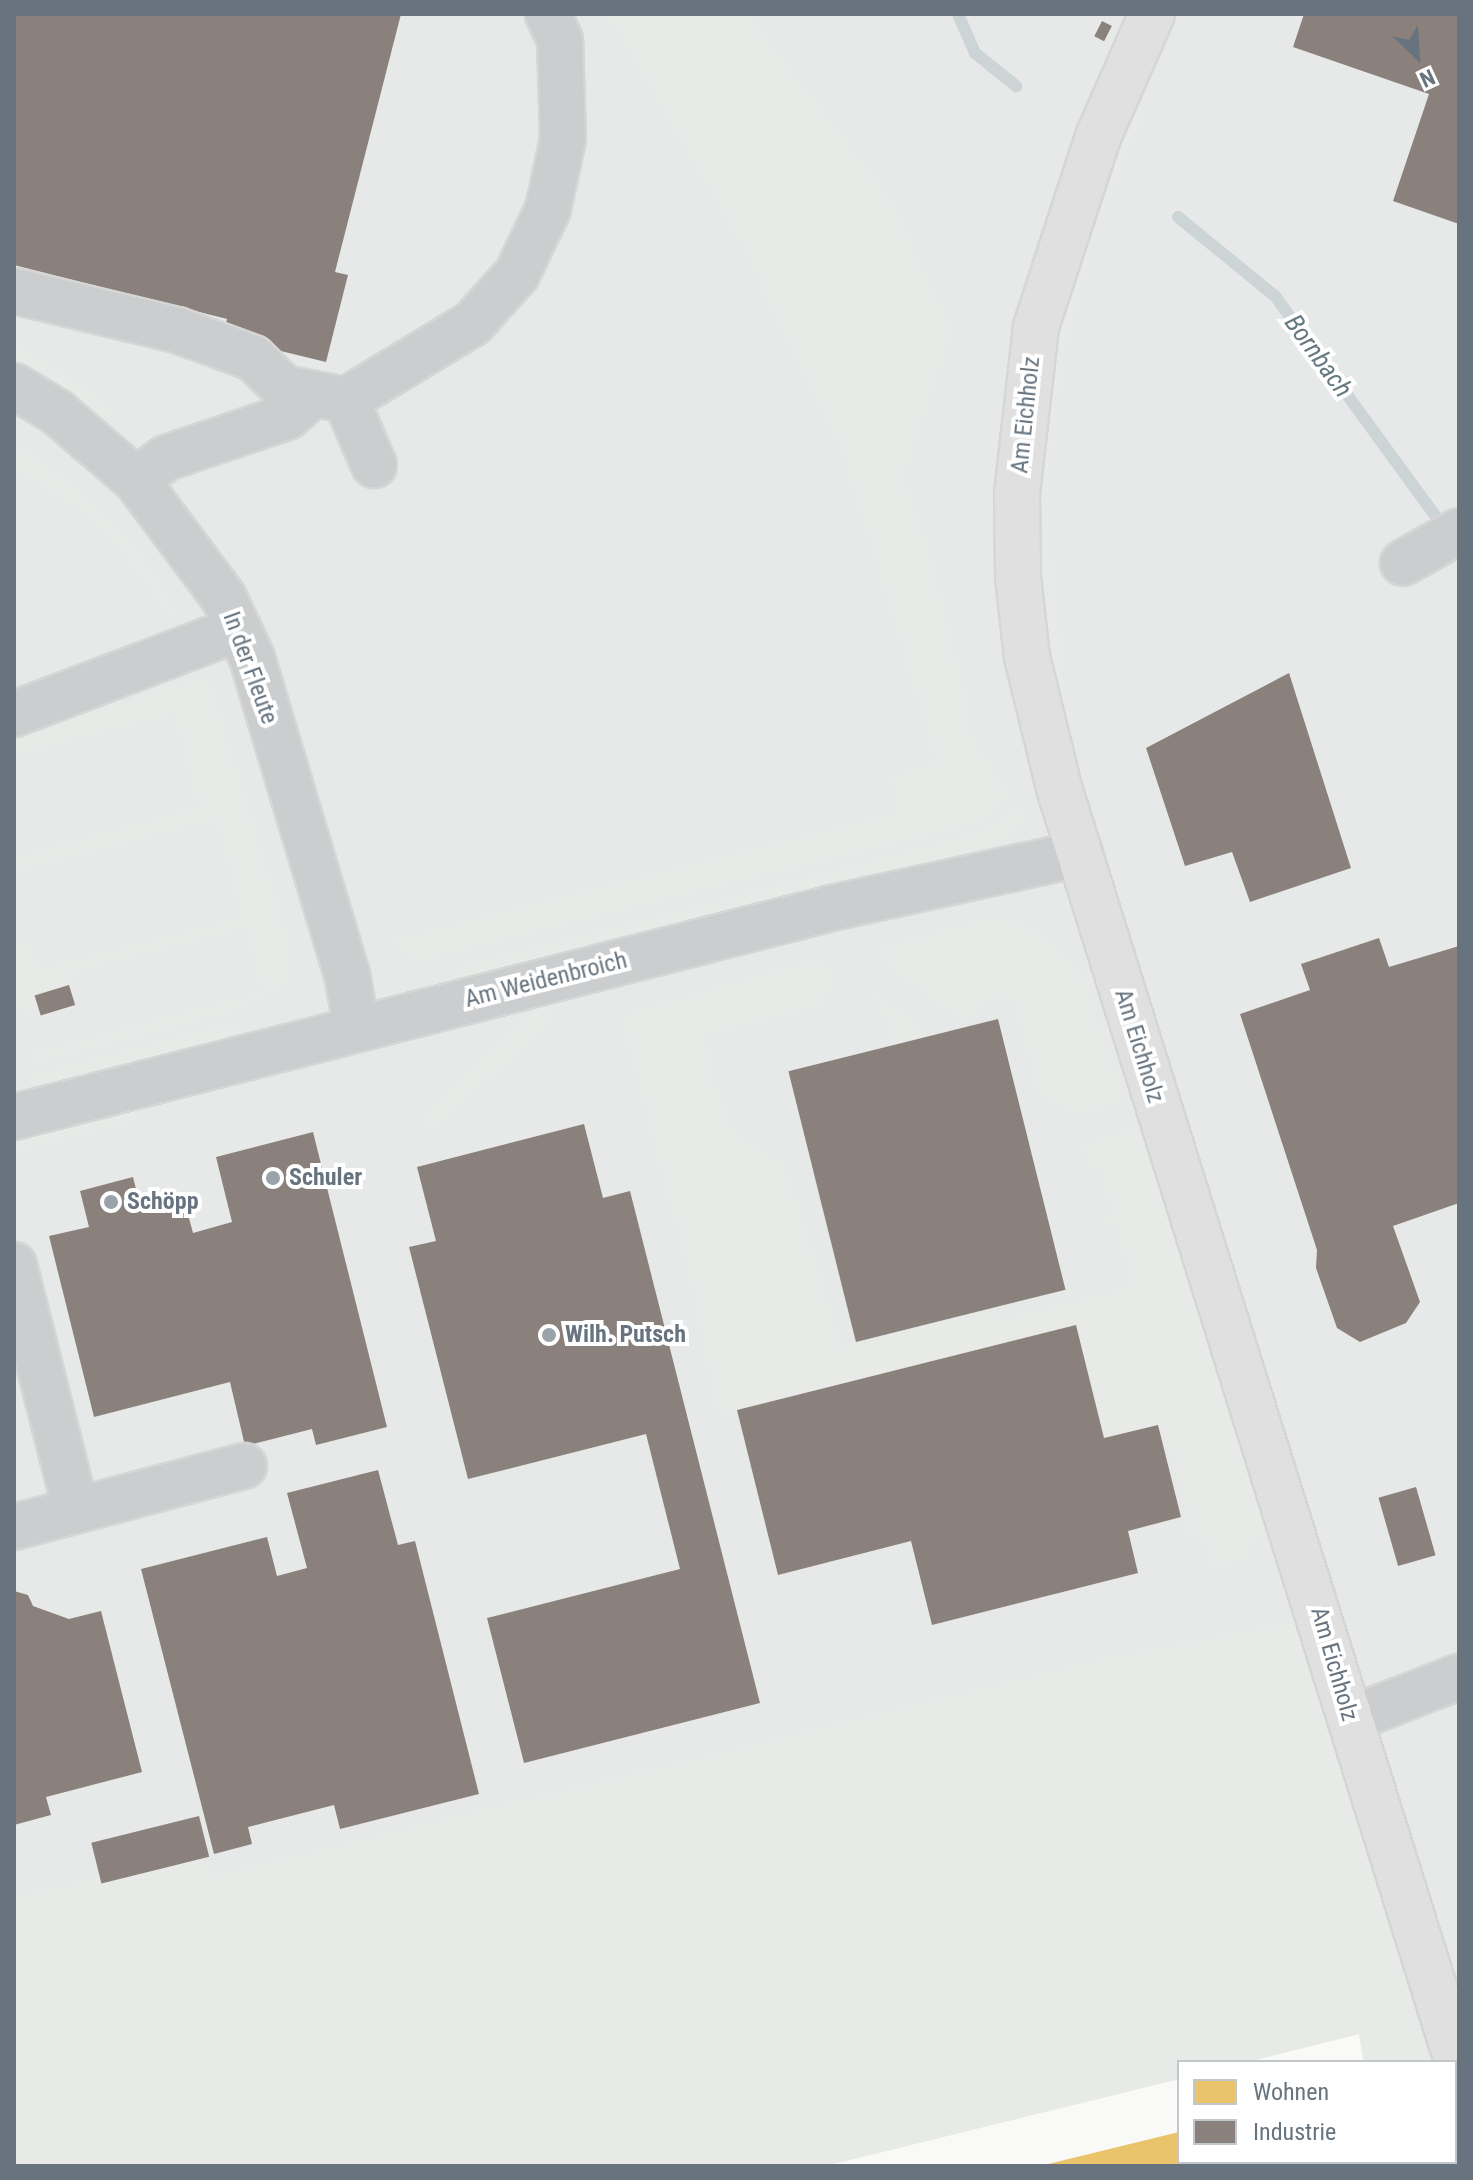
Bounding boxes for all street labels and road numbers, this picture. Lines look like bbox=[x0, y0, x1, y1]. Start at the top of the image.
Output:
street label: Am Eichholz bbox=[1006, 355, 1046, 475]
street label: In der Fleute bbox=[216, 608, 284, 728]
street label: Am Weidenbroich bbox=[462, 946, 630, 1014]
street label: Am Eichholz bbox=[1108, 986, 1170, 1106]
street label: Am Eichholz bbox=[1304, 1604, 1364, 1724]

